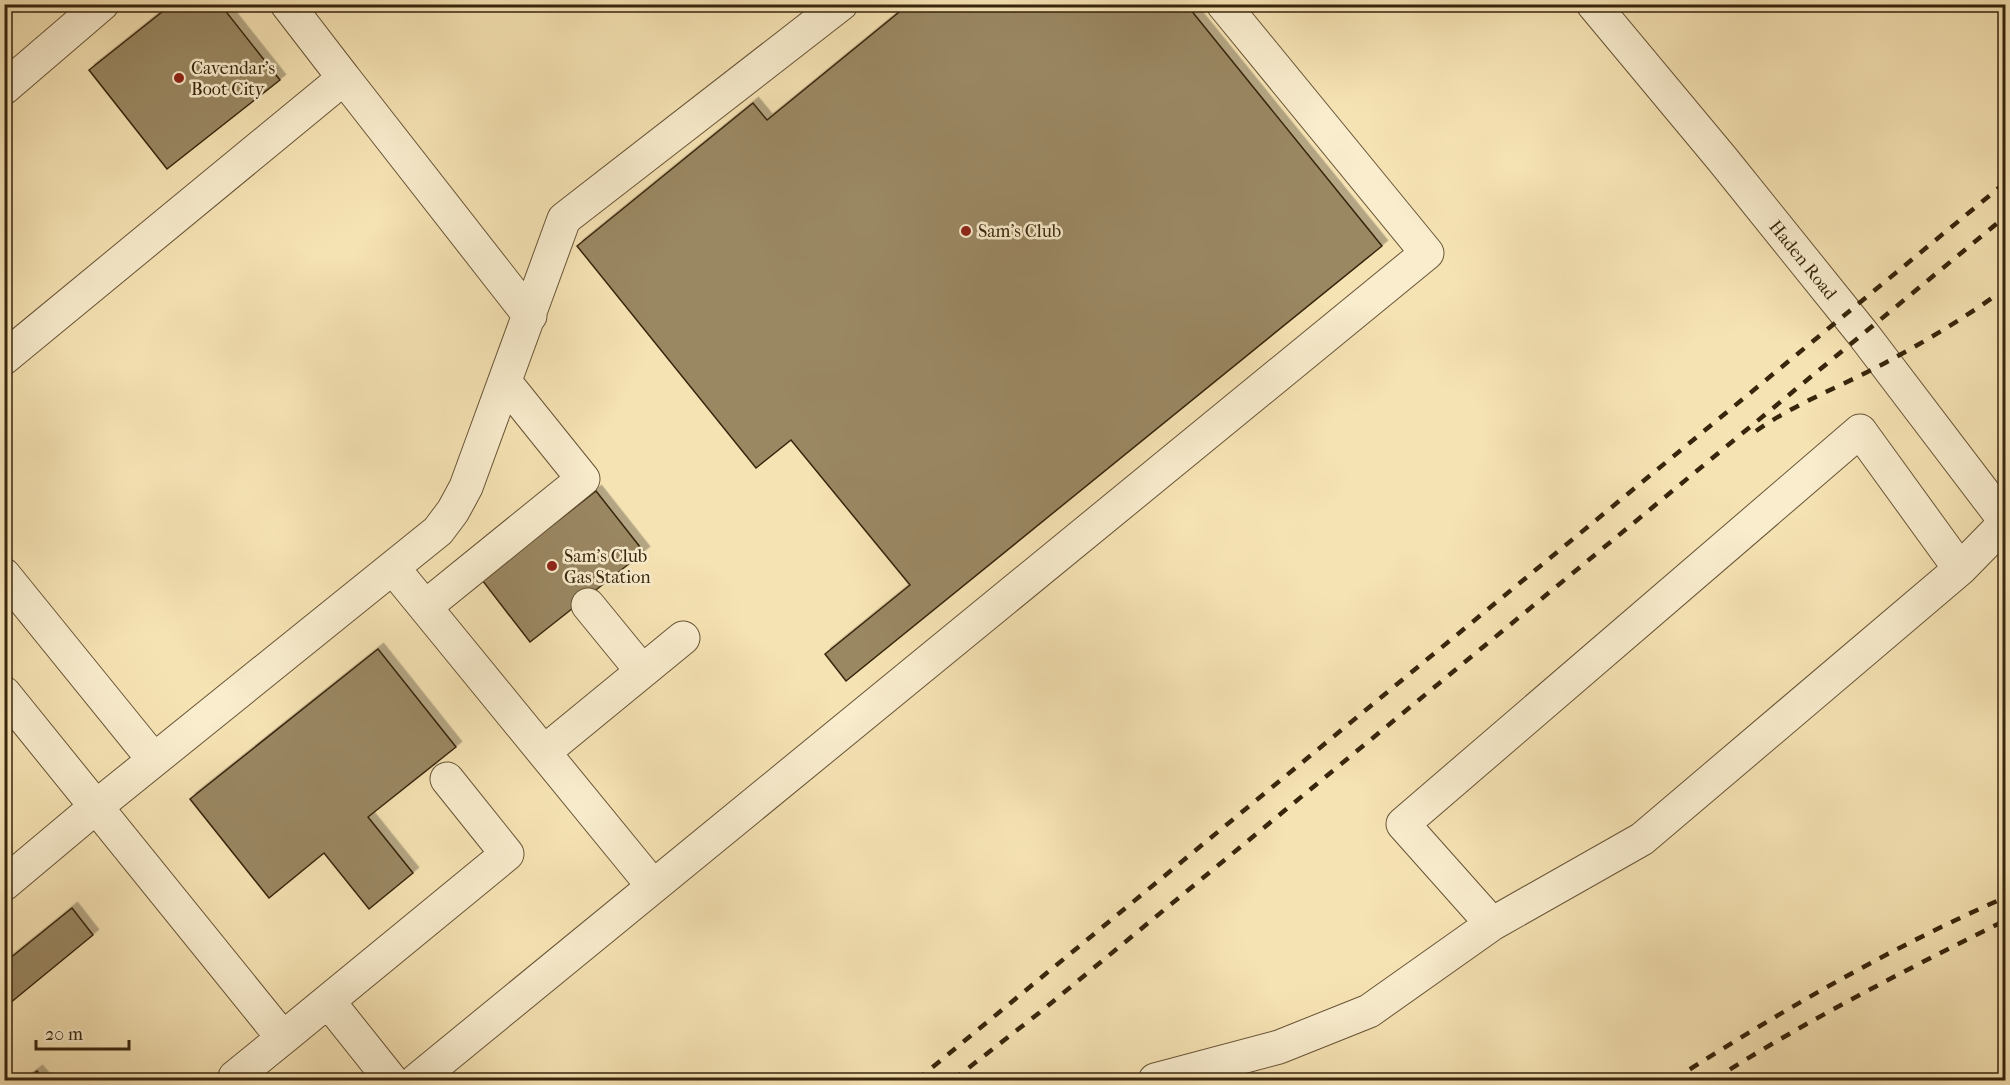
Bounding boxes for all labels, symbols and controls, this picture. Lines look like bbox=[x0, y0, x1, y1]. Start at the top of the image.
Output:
place label: Cavendar's Boot City bbox=[191, 58, 276, 100]
marker: Cavendar's Boot City bbox=[172, 71, 186, 85]
street label: Haden Road bbox=[1764, 217, 1841, 304]
place label: Sam's Club bbox=[978, 221, 1061, 242]
marker: Sam's Club bbox=[959, 224, 973, 238]
place label: Sam's Club Gas Station bbox=[564, 546, 651, 588]
marker: Sam's Club Gas Station bbox=[545, 559, 559, 573]
scale bar bbox=[36, 1013, 129, 1051]
text: 20 m bbox=[45, 1024, 83, 1045]

